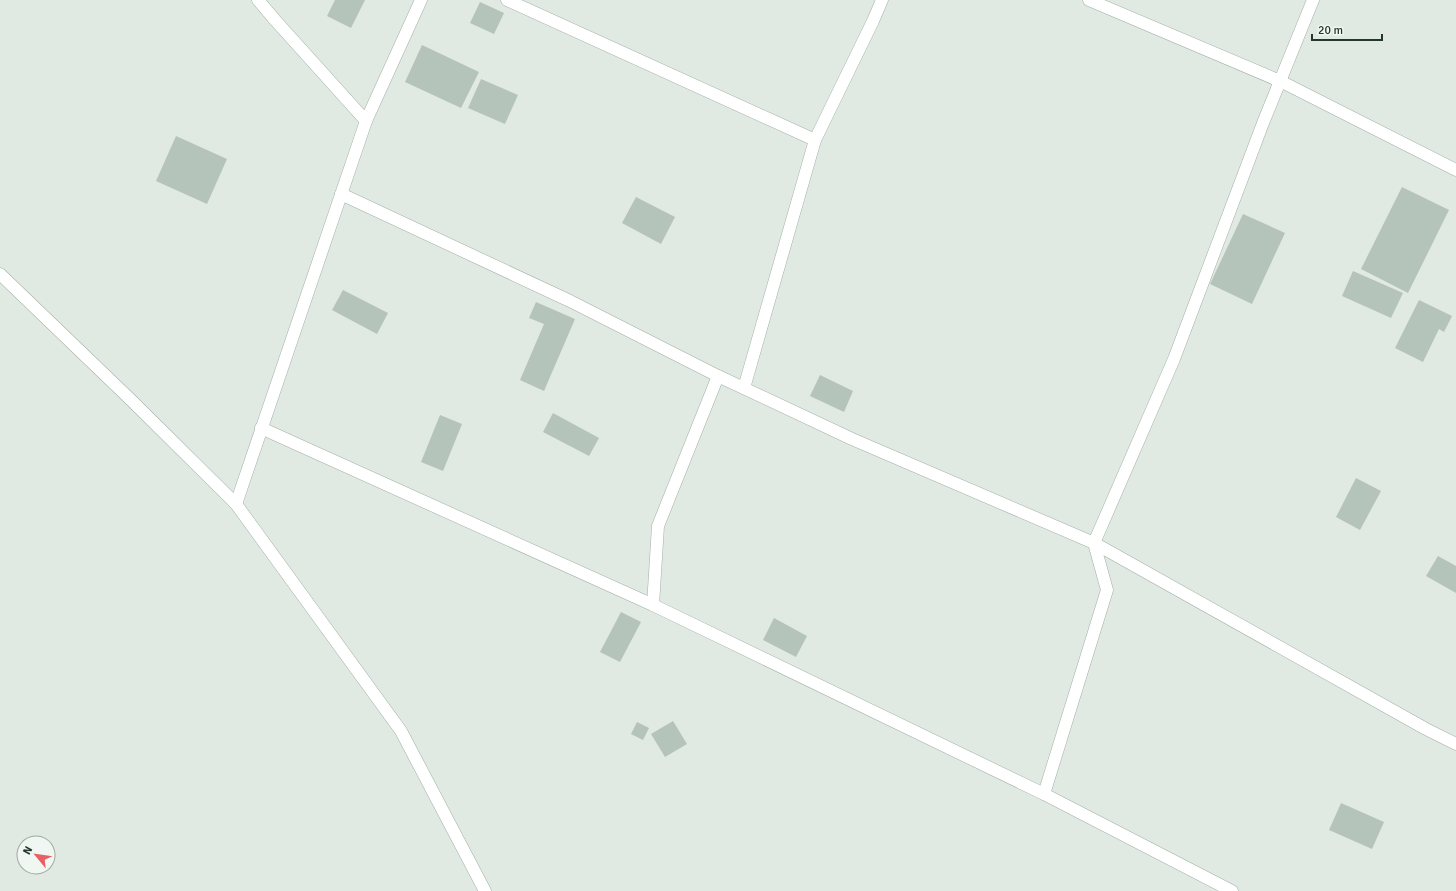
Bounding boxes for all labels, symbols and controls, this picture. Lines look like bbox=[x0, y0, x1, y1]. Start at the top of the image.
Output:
scale bar bbox=[1312, 16, 1382, 42]
text: 20 m bbox=[1318, 23, 1343, 38]
north arrow bbox=[16, 835, 56, 875]
text: N bbox=[20, 844, 35, 857]

